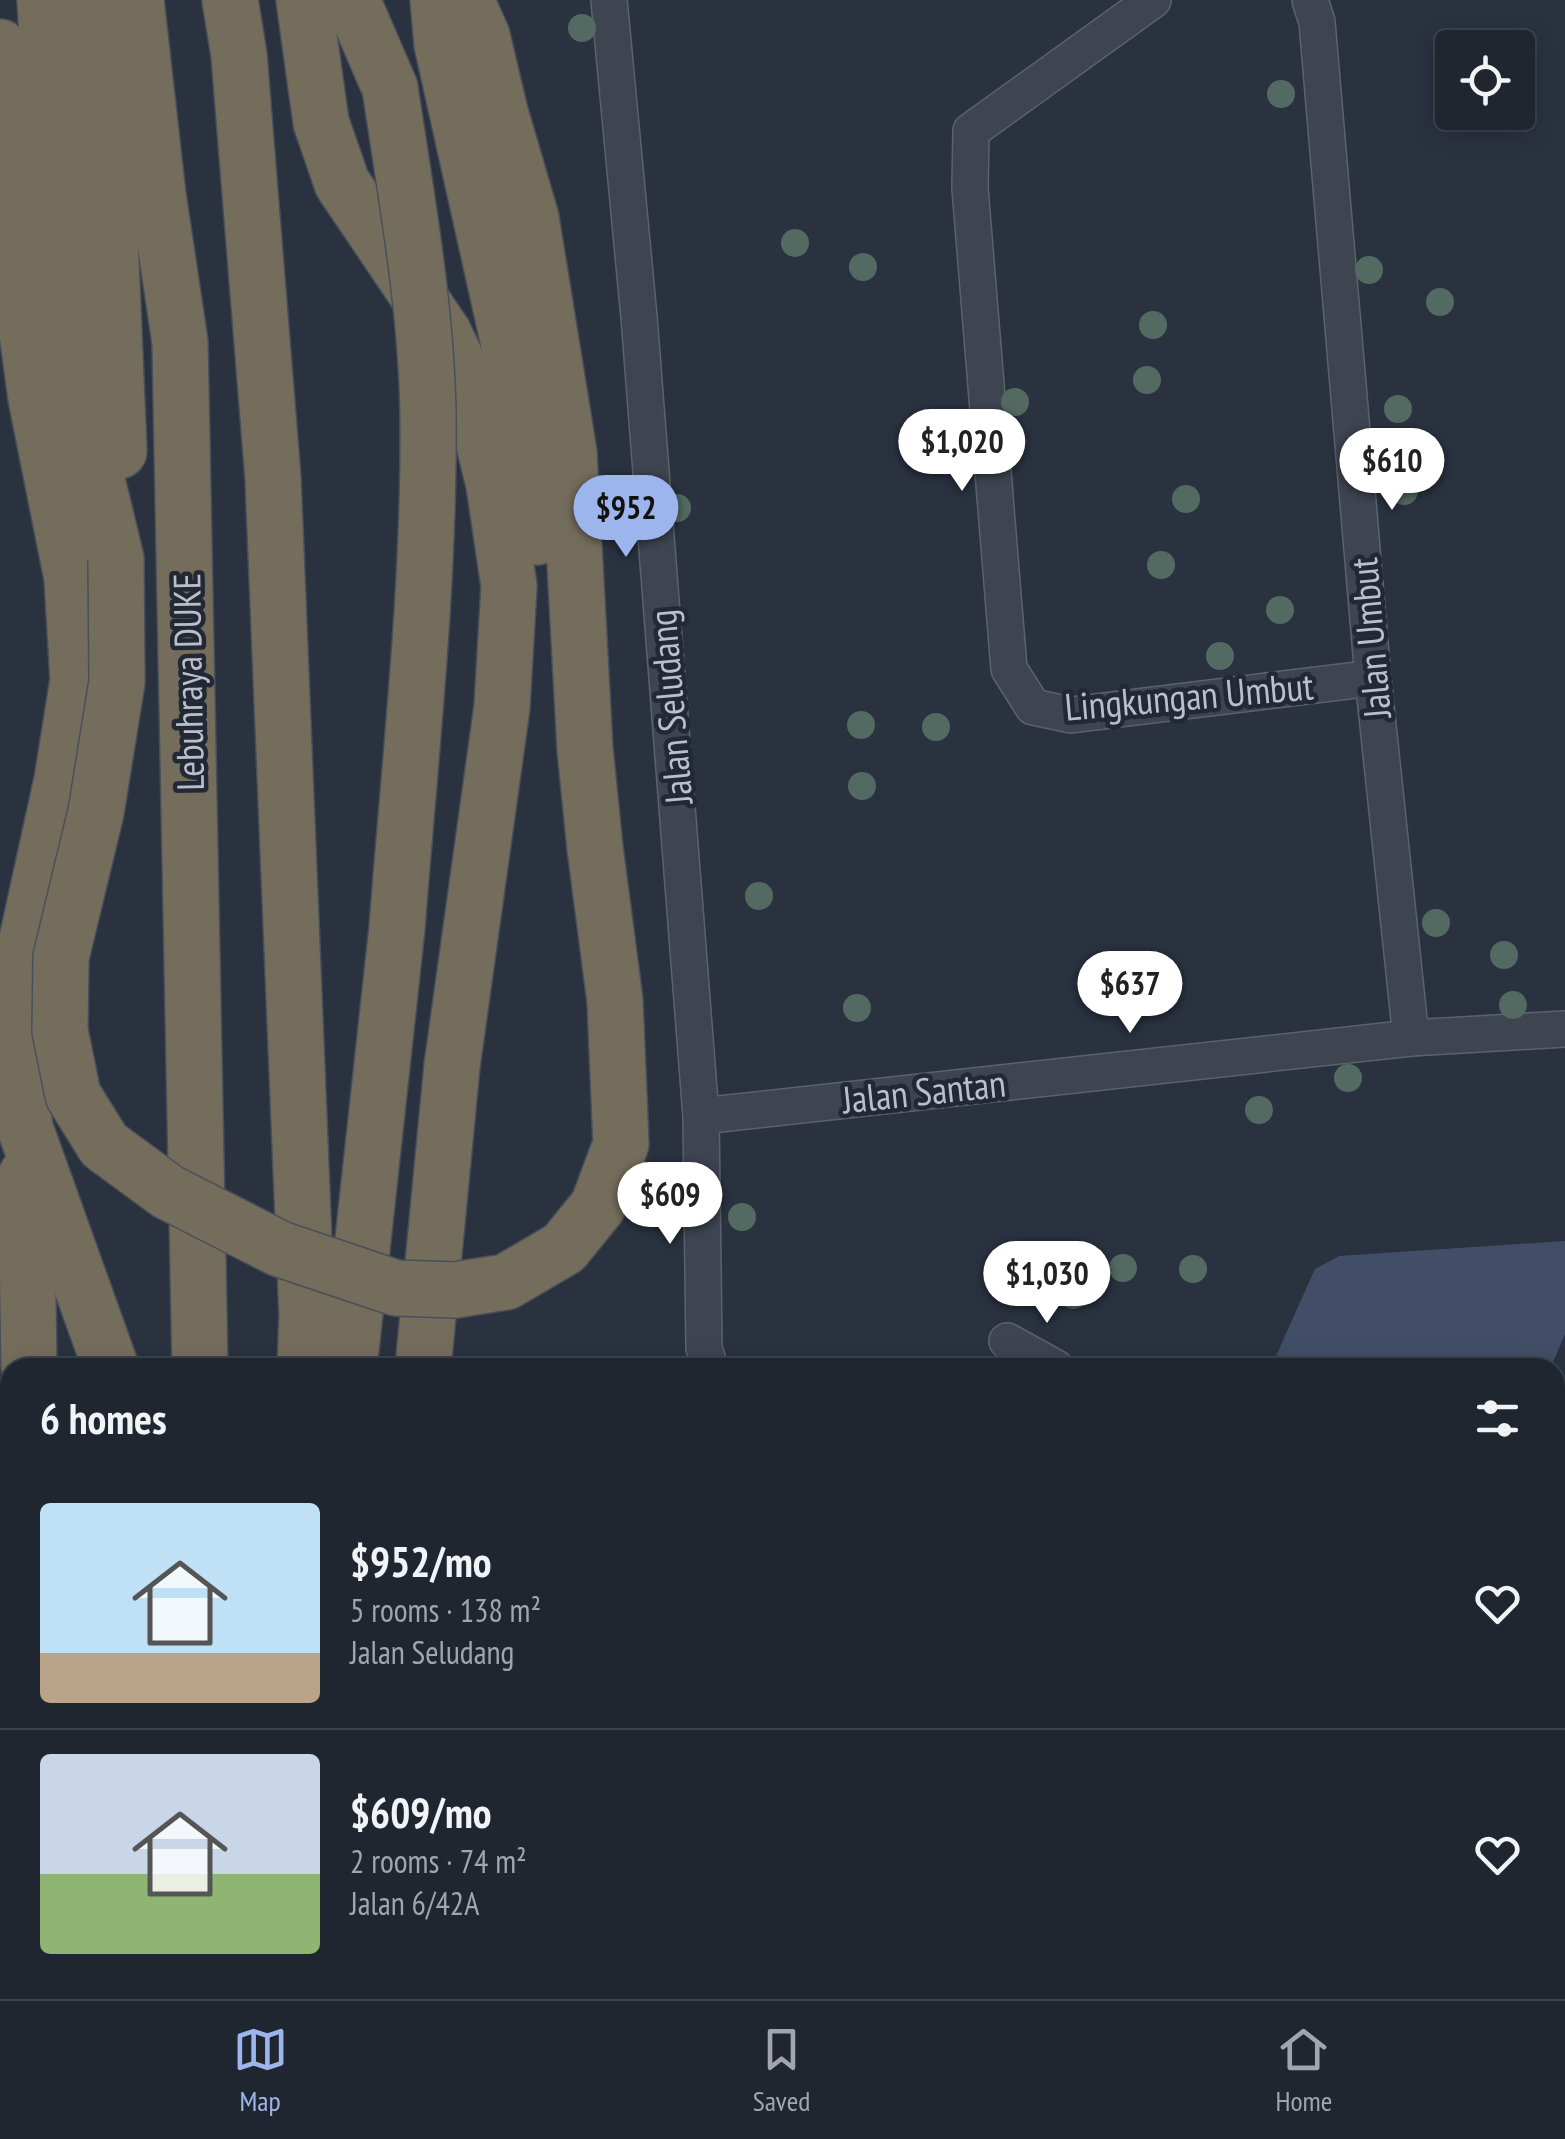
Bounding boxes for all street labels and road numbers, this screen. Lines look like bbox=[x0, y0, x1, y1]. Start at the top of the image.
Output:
street label: Jalan Umbut bbox=[1338, 555, 1401, 722]
street label: Lebuhraya DUKE bbox=[161, 573, 214, 791]
street label: Jalan Seludang bbox=[637, 608, 703, 808]
street label: Lingkungan Umbut bbox=[1063, 660, 1316, 731]
street label: Jalan Santan bbox=[839, 1058, 1008, 1124]

